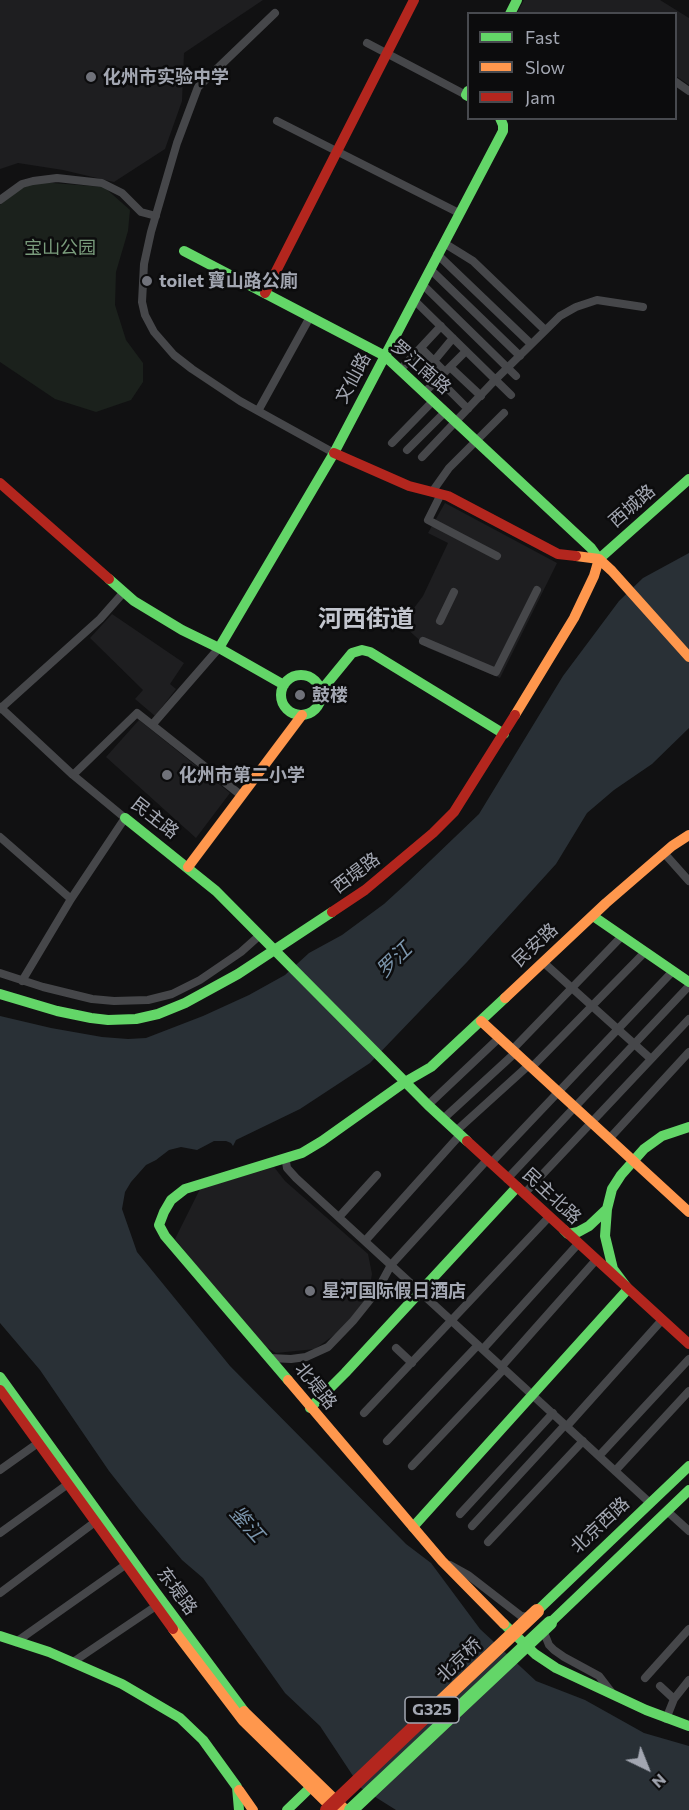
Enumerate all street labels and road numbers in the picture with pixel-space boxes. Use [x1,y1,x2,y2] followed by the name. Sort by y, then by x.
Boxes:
[387,335,455,399] street label: 罗江南路
[331,349,375,407] street label: 文仙路
[605,480,659,532] street label: 西城路
[127,793,183,843] street label: 民主路
[328,848,384,898] street label: 西堤路
[508,919,562,971] street label: 民安路
[518,1164,586,1228] street label: 民主北路
[291,1358,341,1414] street label: 北堤路
[566,1493,634,1557] street label: 北京西路
[152,1563,202,1619] street label: 东堤路
[432,1633,486,1687] street label: 北京桥
[405,1697,459,1723] road number: G325

